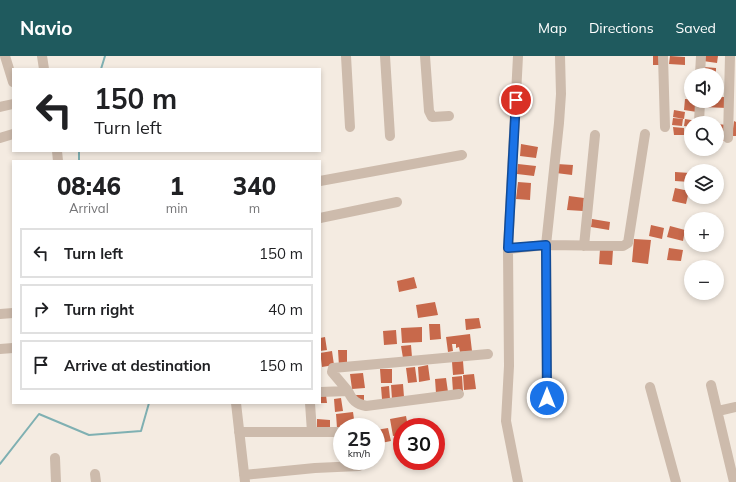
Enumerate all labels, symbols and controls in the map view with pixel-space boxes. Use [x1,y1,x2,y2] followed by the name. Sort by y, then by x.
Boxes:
[20,16,73,40] text: Navio
[538,19,567,37] text: Map
[589,19,654,37] text: Directions
[676,19,716,37] text: Saved
[684,68,724,300] map controls
[684,68,724,108] button: sound
[94,81,177,116] text: 150 m
[499,83,533,117] pin
[28,84,80,136] icon: left
[505,89,527,111] icon: arrive
[94,116,162,139] text: Turn left
[684,116,724,156] button: search
[684,164,724,204] button: layers
[57,171,121,201] text: 08:46
[170,171,184,201] text: 1
[233,171,276,201] text: 340
[69,200,109,216] text: Arrival
[166,200,188,216] text: min
[249,200,260,216] text: m
[684,212,724,252] button: +
[30,242,52,264] icon: left
[64,244,123,263] text: Turn left
[259,244,303,263] text: 150 m
[684,260,724,300] button: −
[30,298,52,320] icon: right
[64,300,134,319] text: Turn right
[268,300,303,319] text: 40 m
[30,354,52,376] icon: arrive
[64,356,211,375] text: Arrive at destination
[259,356,303,375] text: 150 m
[526,377,568,419] position arrow
[393,418,445,470] speed limit sign: 30
[347,426,371,451] text: 25
[348,447,370,460] text: km/h

